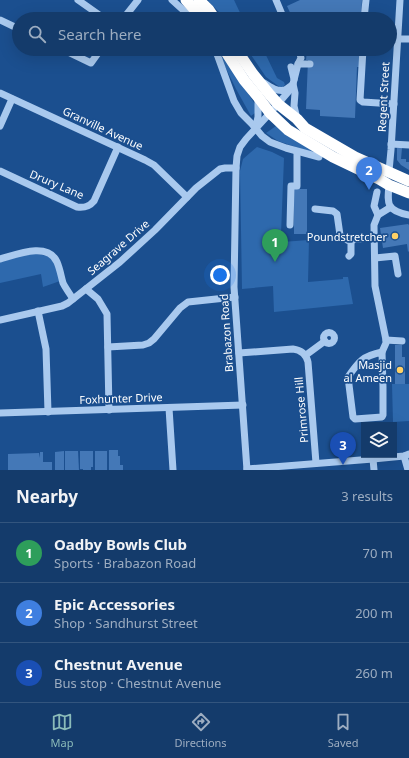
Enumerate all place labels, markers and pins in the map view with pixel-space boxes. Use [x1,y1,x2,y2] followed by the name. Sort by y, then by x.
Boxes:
[356,157,382,190] pin: 2
[262,229,288,262] pin: 1
[307,229,387,244] place label: Poundstretcher
[390,231,400,241] marker: Poundstretcher
[344,357,392,385] place label: Masjid al Ameen
[395,365,405,375] marker: Masjid al Ameen
[330,432,356,465] pin: 3

